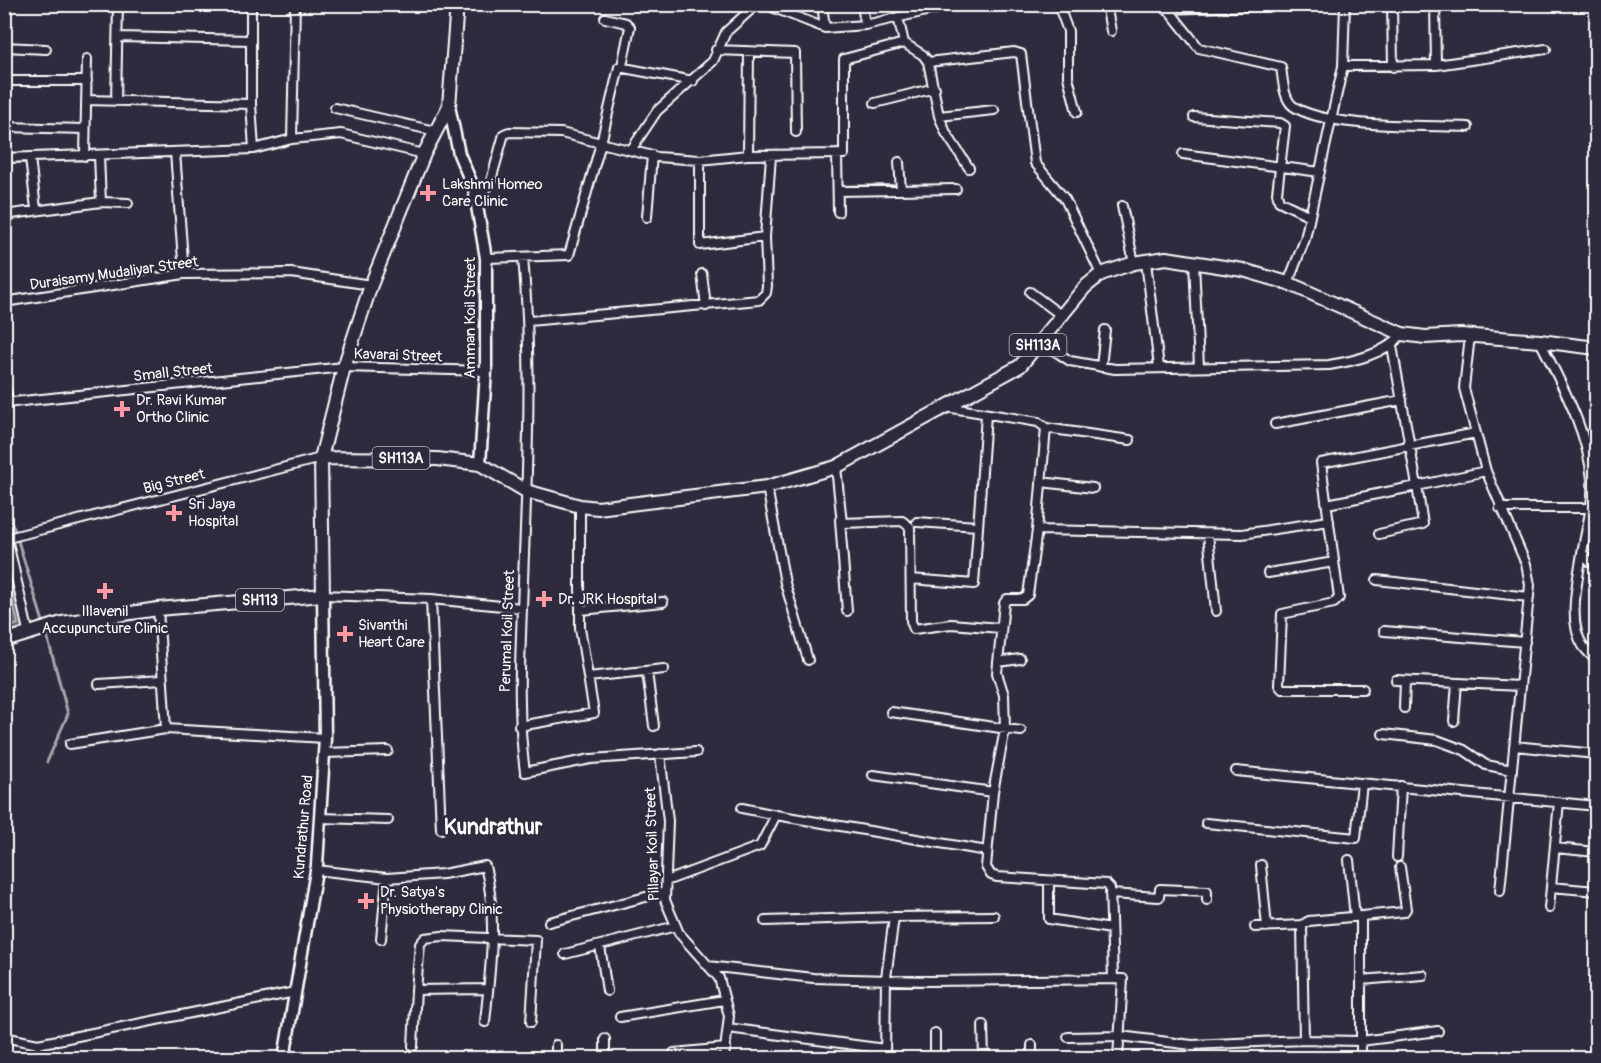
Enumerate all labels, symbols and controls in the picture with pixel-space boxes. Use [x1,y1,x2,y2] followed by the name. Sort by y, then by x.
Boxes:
[442,175,543,211] place label: Lakshmi Homeo Care Clinic
[419,184,437,202] marker: Lakshmi Homeo Care Clinic
[29,252,200,295] street label: Duraisamy Mudaliyar Street
[461,256,480,379] street label: Amman Koil Street
[1010,334,1066,356] road number: SH113A
[353,344,444,367] street label: Kavarai Street
[132,359,215,386] street label: Small Street
[136,391,227,427] place label: Dr. Ravi Kumar Ortho Clinic
[113,400,131,418] marker: Dr. Ravi Kumar Ortho Clinic
[372,447,430,469] road number: SH113A
[141,464,208,498] street label: Big Street
[188,495,239,531] place label: Sri Jaya Hospital
[165,504,183,522] marker: Sri Jaya Hospital
[496,569,519,693] street label: Perumal Koil Street
[96,582,114,600] marker: Illavenil Accupuncture Clinic
[236,589,284,611] road number: SH113
[535,590,553,608] marker: Dr. JRK Hospital
[558,590,657,609] place label: Dr. JRK Hospital
[42,602,169,638] place label: Illavenil Accupuncture Clinic
[358,616,425,652] place label: Sivanthi Heart Care
[336,625,354,643] marker: Sivanthi Heart Care
[289,774,318,880] street label: Kundrathur Road
[641,786,664,901] street label: Pillayar Koil Street
[444,814,543,841] district label: Kundrathur
[380,883,503,919] place label: Dr. Satya's Physiotherapy Clinic
[357,892,375,910] marker: Dr. Satya's Physiotherapy Clinic

